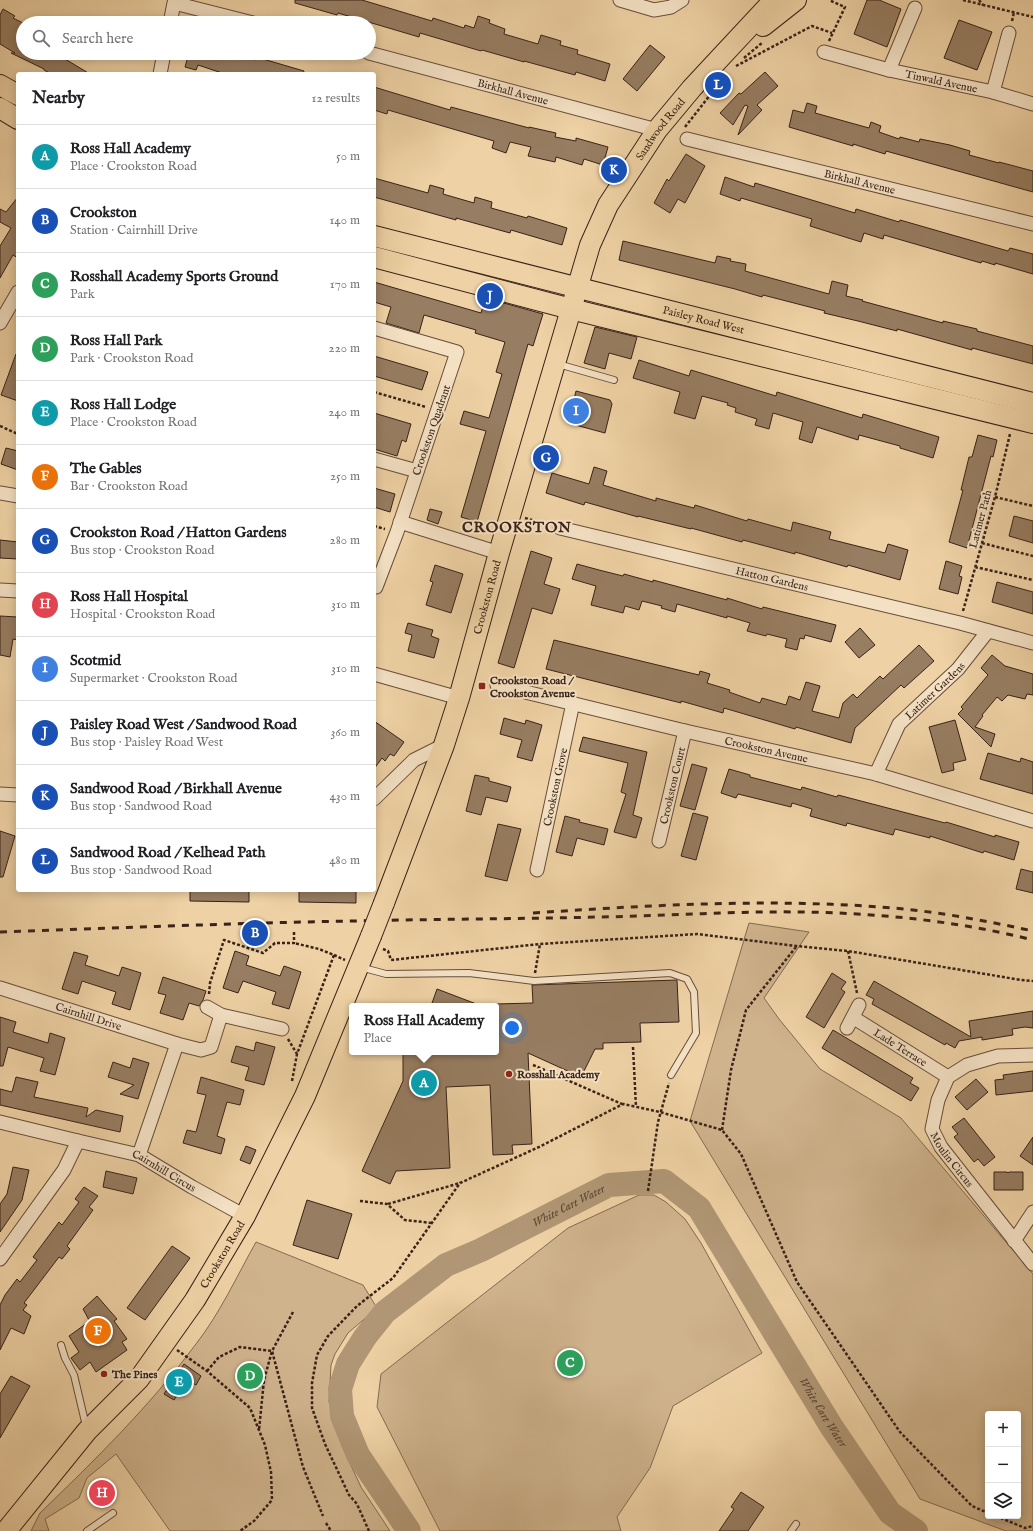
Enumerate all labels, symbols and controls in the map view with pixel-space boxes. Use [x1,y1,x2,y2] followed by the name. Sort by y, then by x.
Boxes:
[16,16,376,60] search box
[30,27,52,49] icon: search
[62,29,133,48] text: Search here
[904,68,979,97] street label: Tinwald Avenue
[705,70,731,100] pin: L
[476,76,550,109] street label: Birkhall Avenue
[32,88,85,109] text: Nearby
[312,90,360,107] text: 12 results
[633,96,689,163] street label: Sandwood Road
[70,139,191,158] text: Ross Hall Academy
[41,148,49,165] text: A
[336,148,360,165] text: 50 m
[601,155,627,185] pin: K
[70,158,197,175] text: Place · Crookston Road
[823,167,897,198] street label: Birkhall Avenue
[70,203,137,222] text: Crookston
[41,212,49,229] text: B
[330,212,360,229] text: 140 m
[70,222,198,239] text: Station · Cairnhill Drive
[70,267,278,286] text: Rosshall Academy Sports Ground
[40,276,50,293] text: C
[330,276,360,293] text: 170 m
[477,281,503,311] pin: J
[70,286,95,303] text: Park
[661,303,746,338] street label: Paisley Road West
[70,331,163,350] text: Ross Hall Park
[40,340,50,357] text: D
[329,340,360,357] text: 220 m
[70,350,193,367] text: Park · Crookston Road
[410,383,454,478] street label: Crookston Quadrant
[70,395,176,414] text: Ross Hall Lodge
[563,396,589,426] pin: I
[40,404,50,421] text: E
[328,404,360,421] text: 240 m
[70,414,197,431] text: Place · Crookston Road
[533,443,559,473] pin: G
[70,459,142,478] text: The Gables
[41,468,49,485] text: F
[330,468,360,485] text: 250 m
[70,478,188,495] text: Bar · Crookston Road
[966,488,996,550] street label: Latimer Path
[462,518,572,537] district label: CROOKSTON
[70,523,287,542] text: Crookston Road / Hatton Gardens
[40,532,50,549] text: G
[330,532,360,549] text: 280 m
[70,542,214,559] text: Bus stop · Crookston Road
[471,559,505,636] street label: Crookston Road
[734,564,810,595] street label: Hatton Gardens
[70,587,188,606] text: Ross Hall Hospital
[39,596,51,613] text: H
[331,596,360,613] text: 310 m
[70,606,215,623] text: Hospital · Crookston Road
[70,651,121,670] text: Scotmid
[42,660,48,677] text: I
[331,660,360,677] text: 310 m
[902,660,969,723] street label: Latimer Gardens
[70,670,237,687] text: Supermarket · Crookston Road
[490,674,575,701] place label: Crookston Road / Crookston Avenue
[477,681,487,691] marker: Crookston Road / Crookston Avenue
[70,715,297,734] text: Paisley Road West / Sandwood Road
[42,724,48,741] text: J
[330,724,360,741] text: 360 m
[70,734,223,751] text: Bus stop · Paisley Road West
[723,734,809,766] street label: Crookston Avenue
[657,746,689,826] street label: Crookston Court
[541,747,571,828] street label: Crookston Grove
[70,779,282,798] text: Sandwood Road / Birkhall Avenue
[40,788,50,805] text: K
[330,788,360,805] text: 430 m
[70,798,212,815] text: Bus stop · Sandwood Road
[70,843,265,862] text: Sandwood Road / Kelhead Path
[40,852,50,869] text: L
[329,852,360,869] text: 480 m
[70,862,212,879] text: Bus stop · Sandwood Road
[242,918,268,948] pin: B
[54,1000,123,1034] street label: Cairnhill Drive
[349,1003,499,1055] popup
[364,1011,484,1030] text: Ross Hall Academy
[502,1018,522,1038] your location
[871,1026,929,1070] street label: Lade Terrace
[364,1030,392,1047] text: Place
[411,1068,437,1098] pin: A
[517,1068,600,1082] place label: Rosshall Academy
[504,1069,514,1079] marker: Rosshall Academy
[927,1130,976,1191] street label: Moulin Circus
[131,1148,198,1196] street label: Cairnhill Circus
[530,1181,608,1231] water label: White Cart Water
[197,1219,249,1291] street label: Crookston Road
[85,1316,111,1346] pin: F
[557,1348,583,1378] pin: C
[237,1361,263,1391] pin: D
[166,1367,192,1397] pin: E
[111,1368,158,1382] place label: The Pines
[99,1369,109,1379] marker: The Pines
[795,1375,851,1451] water label: White Cart Water
[985,1411,1021,1519] map controls
[985,1411,1021,1447] button: +
[985,1447,1021,1483] button: −
[89,1478,115,1508] pin: H
[985,1483,1021,1519] button: layers

